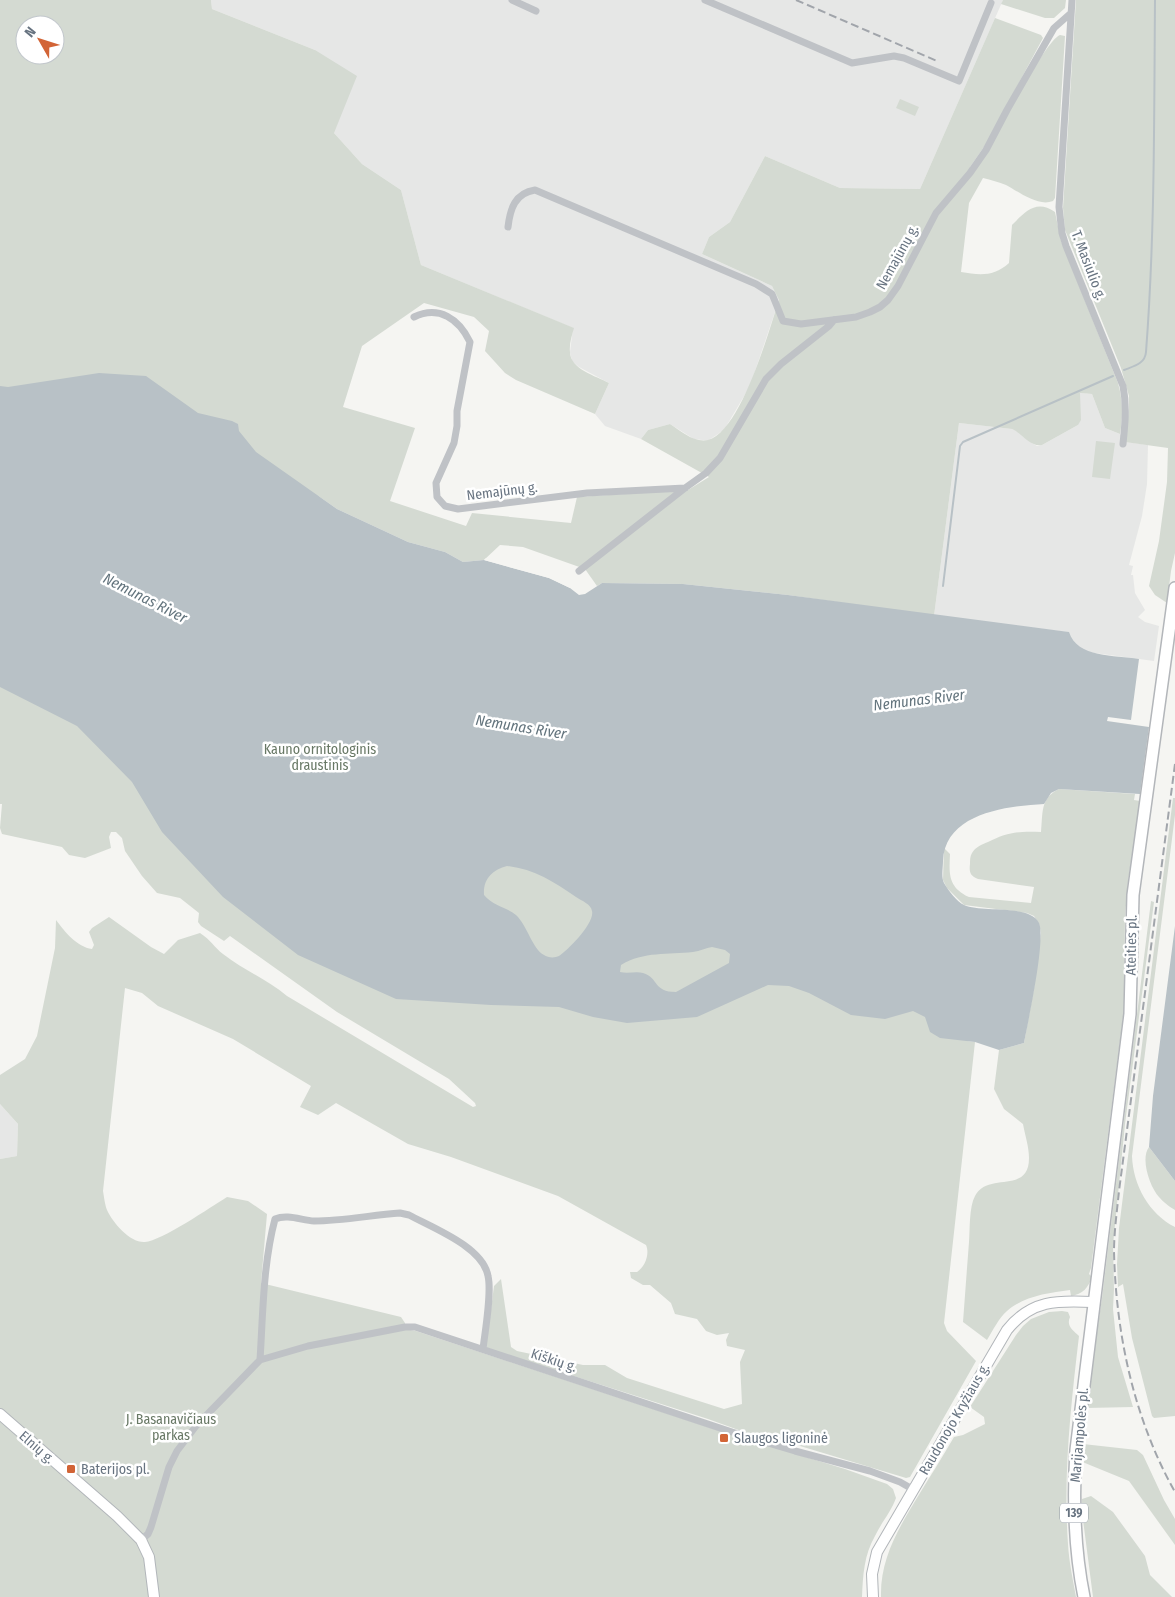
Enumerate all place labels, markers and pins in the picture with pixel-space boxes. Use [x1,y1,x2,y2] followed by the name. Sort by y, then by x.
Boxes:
[734,1430,828,1447] place label: Slaugos ligoninė
[718,1432,730,1444] marker: Slaugos ligoninė
[81,1461,150,1478] place label: Baterijos pl.
[65,1463,77,1475] marker: Baterijos pl.

